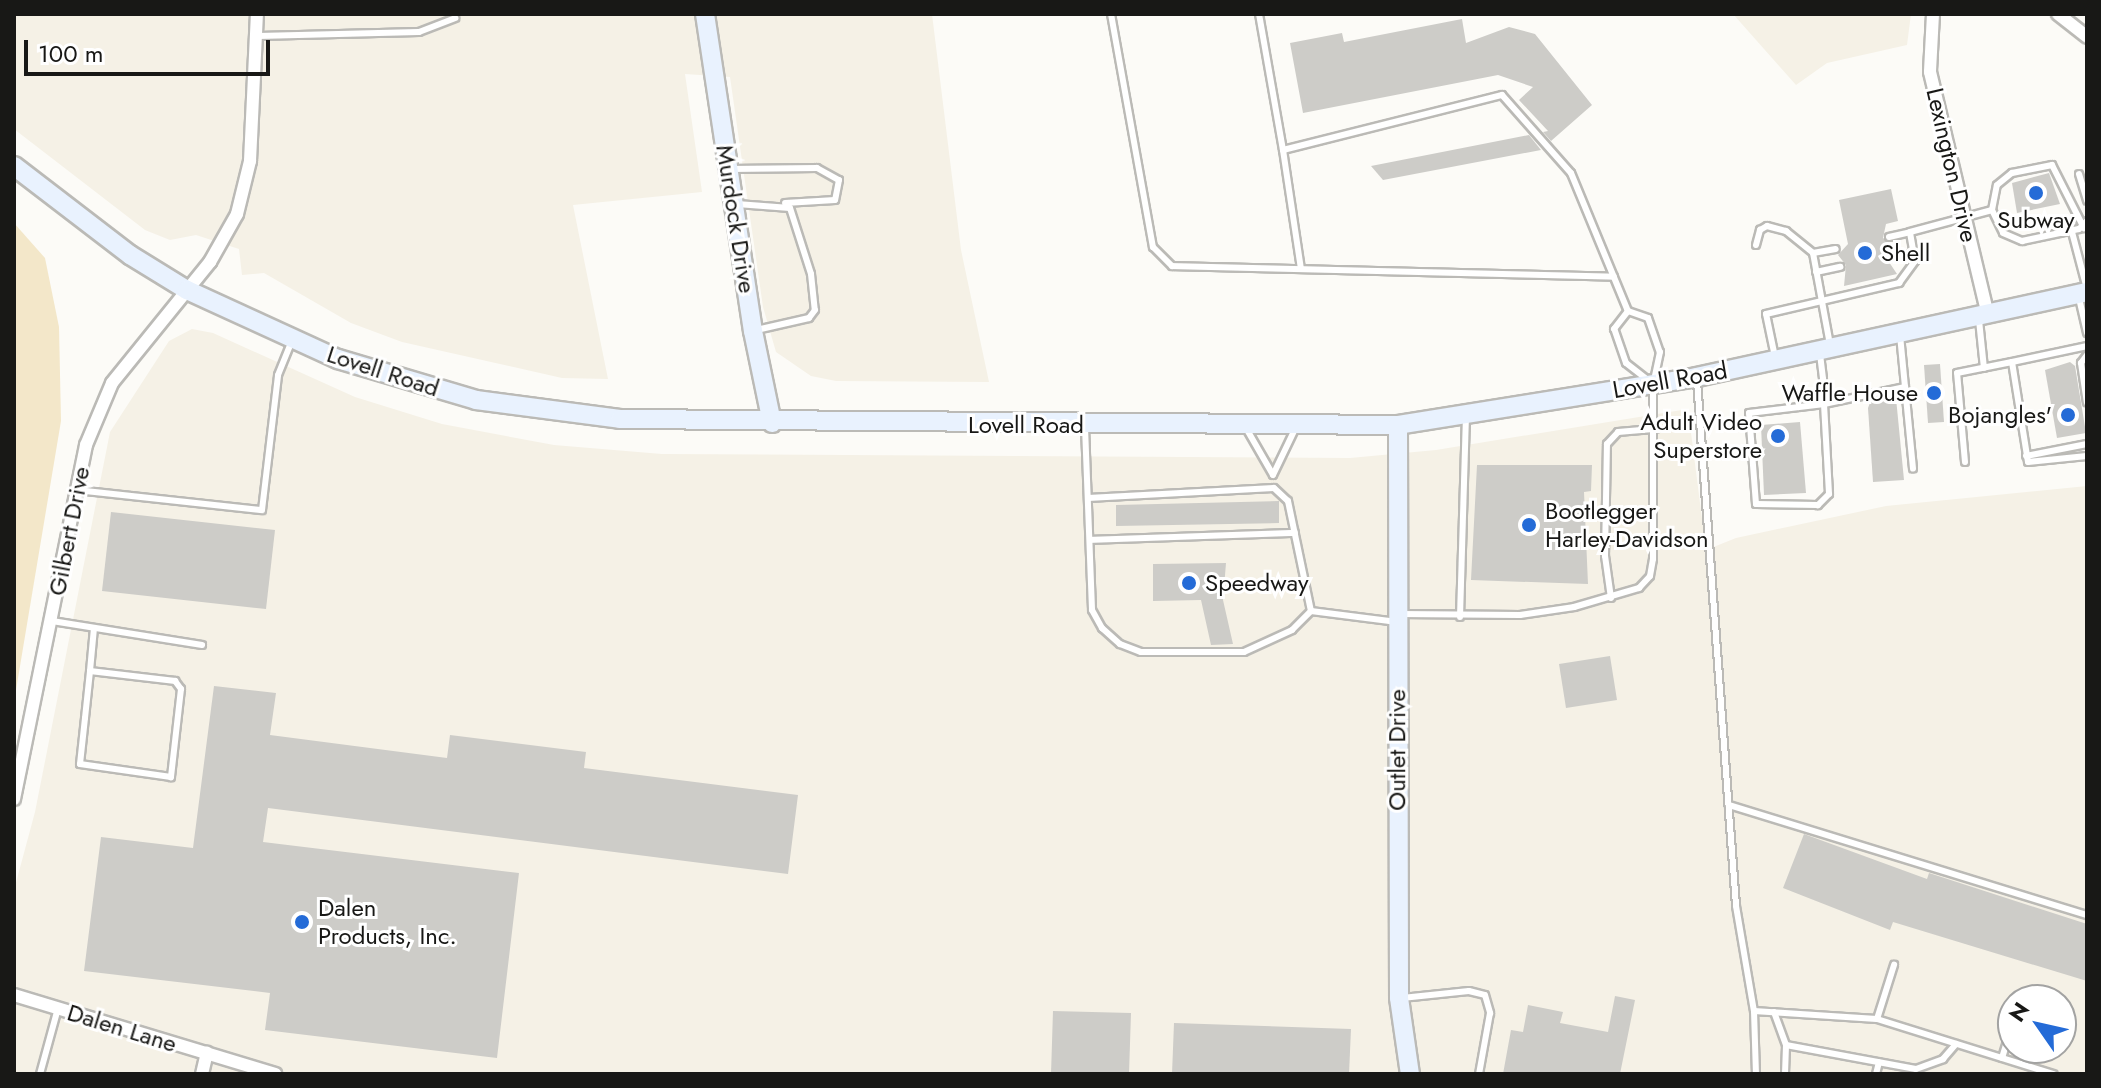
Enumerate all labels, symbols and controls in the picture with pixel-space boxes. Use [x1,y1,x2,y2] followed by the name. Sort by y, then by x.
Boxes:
[28,24,274,74] scale bar
[38,36,104,71] text: 100 m
[1920,85,1984,245] street label: Lexington Drive
[710,143,762,295] street label: Murdock Drive
[2027,184,2045,202] marker: Subway
[1997,206,2075,234] place label: Subway
[1881,239,1930,267] place label: Shell
[1856,244,1874,262] marker: Shell
[323,339,443,403] street label: Lovell Road
[1610,356,1730,404] street label: Lovell Road
[1781,379,1918,407] place label: Waffle House
[1925,384,1943,402] marker: Waffle House
[1948,401,2052,429] place label: Bojangles'
[2059,406,2077,424] marker: Bojangles'
[1640,408,1762,464] place label: Adult Video Superstore
[968,411,1084,439] street label: Lovell Road
[1769,427,1787,445] marker: Adult Video Superstore
[42,464,96,598] street label: Gilbert Drive
[1545,497,1709,553] place label: Bootlegger Harley-Davidson
[1520,516,1538,534] marker: Bootlegger Harley-Davidson
[1205,569,1309,597] place label: Speedway
[1180,574,1198,592] marker: Speedway
[1383,689,1411,811] street label: Outlet Drive
[318,894,457,950] place label: Dalen Products, Inc.
[293,913,311,931] marker: Dalen Products, Inc.
[1997,984,2077,1064] north arrow
[2001,996,2037,1028] text: N
[64,998,180,1058] street label: Dalen Lane

